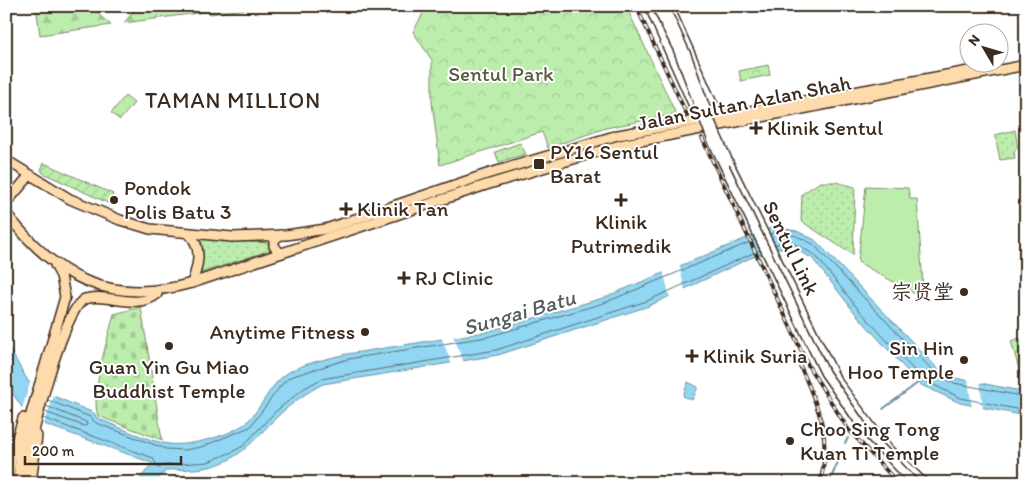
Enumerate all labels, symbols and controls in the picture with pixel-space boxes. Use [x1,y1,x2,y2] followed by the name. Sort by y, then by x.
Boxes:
[960,22,1010,72] north arrow
[965,31,984,49] text: N
[448,61,554,86] park label: Sentul Park
[635,69,854,136] street label: Jalan Sultan Azlan Shah
[145,87,321,114] district label: TAMAN MILLION
[767,115,883,140] place label: Klinik Sentul
[749,121,763,135] marker: Klinik Sentul
[550,139,659,188] place label: PY16 Sentul Barat
[532,157,546,171] marker: PY16 Sentul Barat
[124,175,231,224] place label: Pondok Polis Batu 3
[614,193,628,207] marker: Klinik Putrimedik
[108,194,120,206] marker: Pondok Polis Batu 3
[357,196,449,221] place label: Klinik Tan
[758,196,825,299] street label: Sentul Link
[339,202,353,216] marker: Klinik Tan
[571,209,671,258] place label: Klinik Putrimedik
[415,265,493,290] place label: RJ Clinic
[397,271,411,285] marker: RJ Clinic
[891,279,954,304] place label: 宗贤堂
[460,283,579,341] water label: Sungai Batu
[958,286,970,298] marker: 宗贤堂
[210,319,355,344] place label: Anytime Fitness
[359,326,371,338] marker: Anytime Fitness
[847,335,954,384] place label: Sin Hin Hoo Temple
[163,340,175,352] marker: Guan Yin Gu Miao Buddhist Temple
[703,343,807,368] place label: Klinik Suria
[685,349,699,363] marker: Klinik Suria
[89,354,249,403] place label: Guan Yin Gu Miao Buddhist Temple
[958,354,970,366] marker: Sin Hin Hoo Temple
[800,416,940,465] place label: Choo Sing Tong Kuan Ti Temple
[25,434,181,466] scale bar
[784,435,796,447] marker: Choo Sing Tong Kuan Ti Temple
[32,442,75,460] text: 200 m

